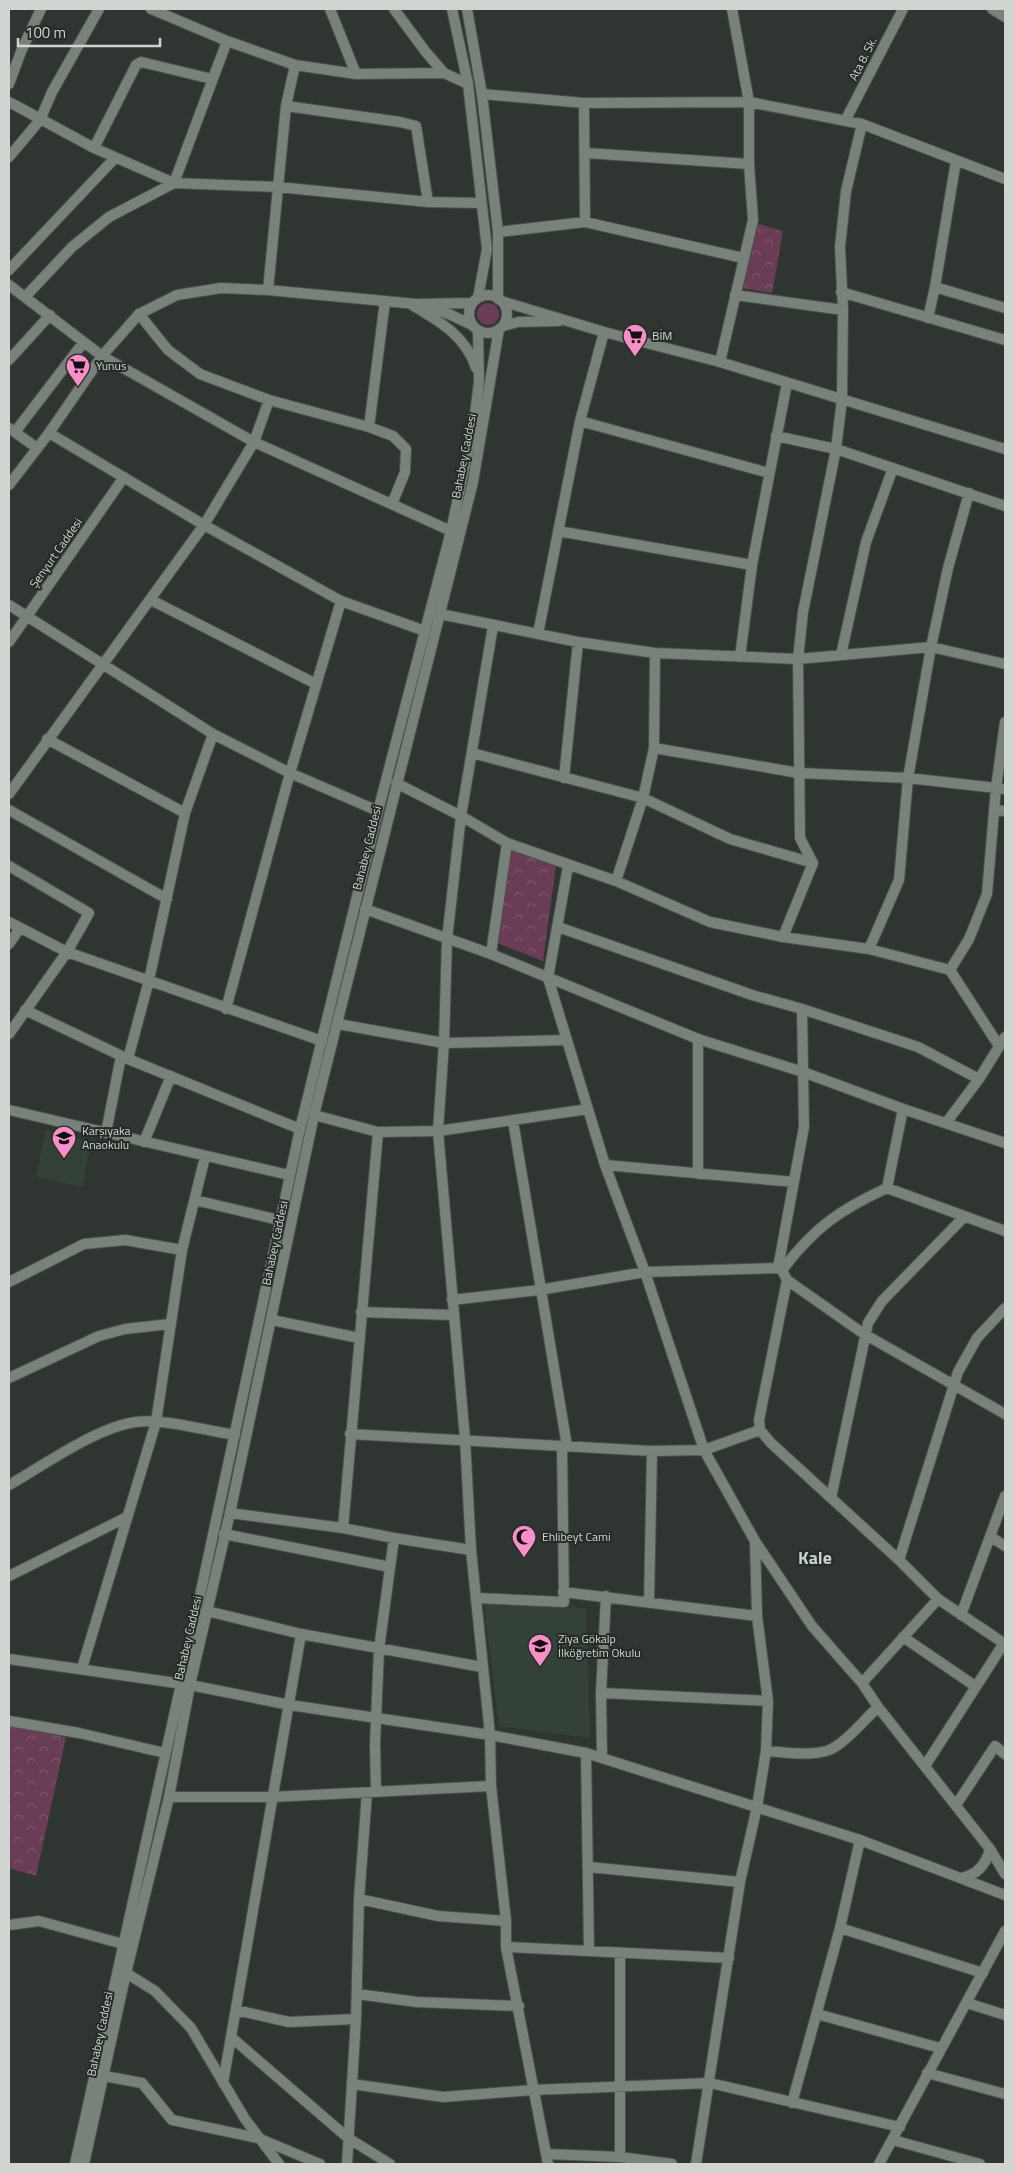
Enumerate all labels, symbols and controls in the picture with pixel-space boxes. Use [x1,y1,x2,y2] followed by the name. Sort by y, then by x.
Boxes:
[18,15,160,47] scale bar
[25,21,66,44] text: 100 m
[844,34,882,84] street label: Ata 8. Sk.
[622,323,648,357] supermarket icon: BİM
[652,326,672,345] place label: BİM
[65,353,91,387] supermarket icon: Yunus
[96,356,127,375] place label: Yunus
[446,412,481,500] street label: Bahabey Caddesi
[24,514,87,592] street label: Şenyurt Caddesi
[347,804,386,892] street label: Bahabey Caddesi
[82,1121,131,1154] place label: Karşıyaka Anaokulu
[51,1125,77,1159] school or university icon: Karşıyaka Anaokulu
[256,1199,293,1287] street label: Bahabey Caddesi
[511,1524,537,1558] mosque icon: Ehlibeyt Cami
[542,1527,611,1546] place label: Ehlibeyt Cami
[798,1544,832,1571] district label: Kale
[169,1594,206,1682] street label: Bahabey Caddesi
[558,1629,641,1662] place label: Ziya Gökalp İlköğretim Okulu
[527,1633,553,1667] school or university icon: Ziya Gökalp İlköğretim Okulu
[81,1990,118,2078] street label: Bahabey Caddesi

